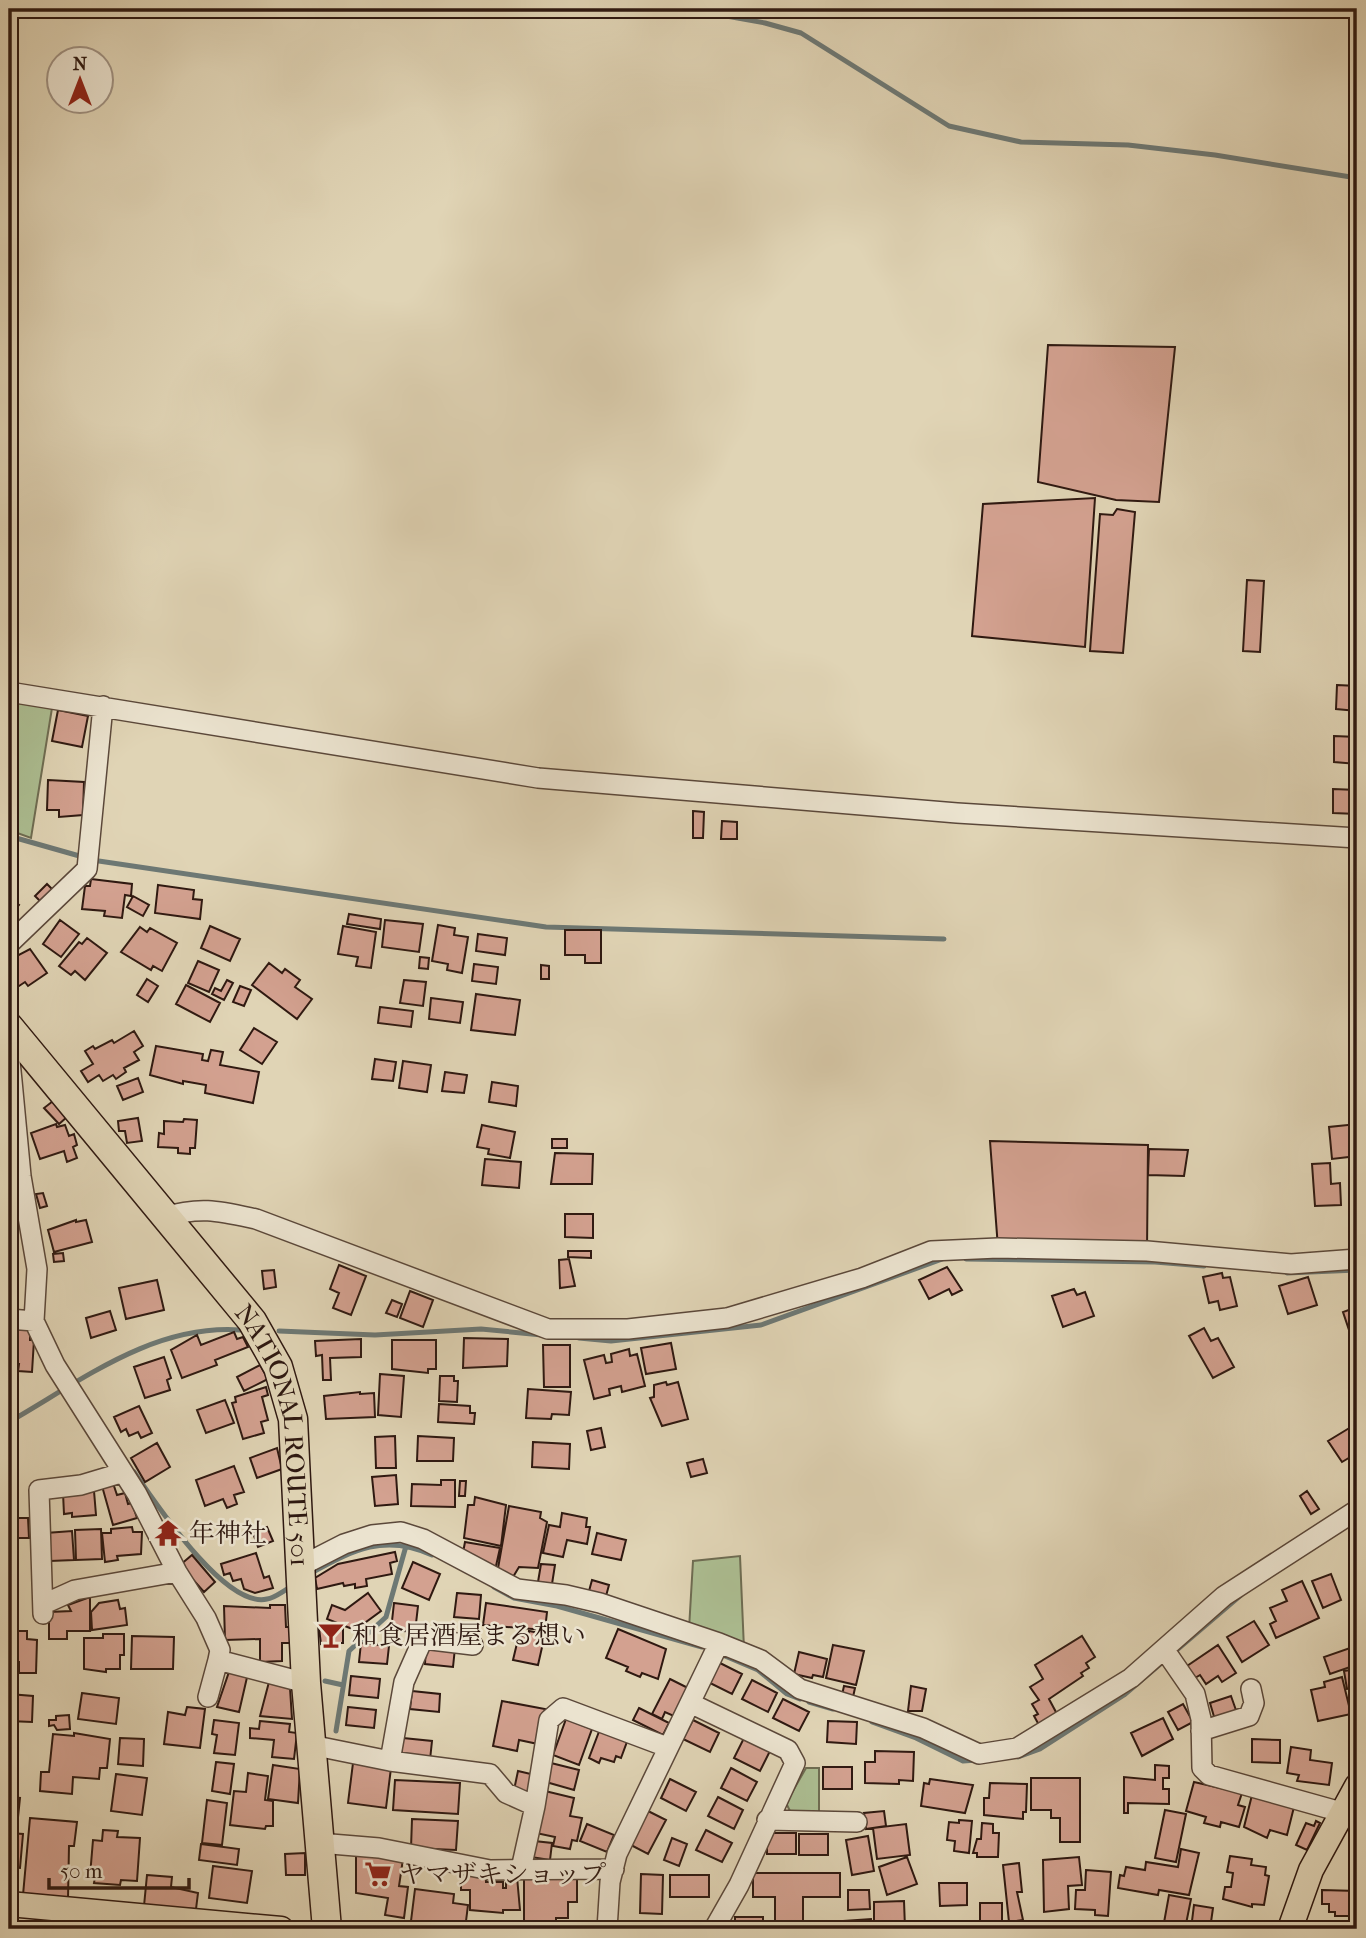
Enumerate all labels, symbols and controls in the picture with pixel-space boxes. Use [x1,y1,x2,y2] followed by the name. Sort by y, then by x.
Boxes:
[46,46,116,116] north arrow
[73,53,88,75] text: N
[228,1298,315,1567] street label: NATIONAL ROUTE 501
[153,1518,183,1548] temple icon: 年神社
[189,1518,267,1549] place label: 年神社
[316,1620,346,1650] bar icon: 和食居酒屋まる想い
[352,1620,586,1651] place label: 和食居酒屋まる想い
[49,1847,189,1891] scale bar
[60,1859,103,1883] text: 50 m
[363,1859,393,1889] supermarket icon: ヤマザキショップ
[399,1859,606,1890] place label: ヤマザキショップ

